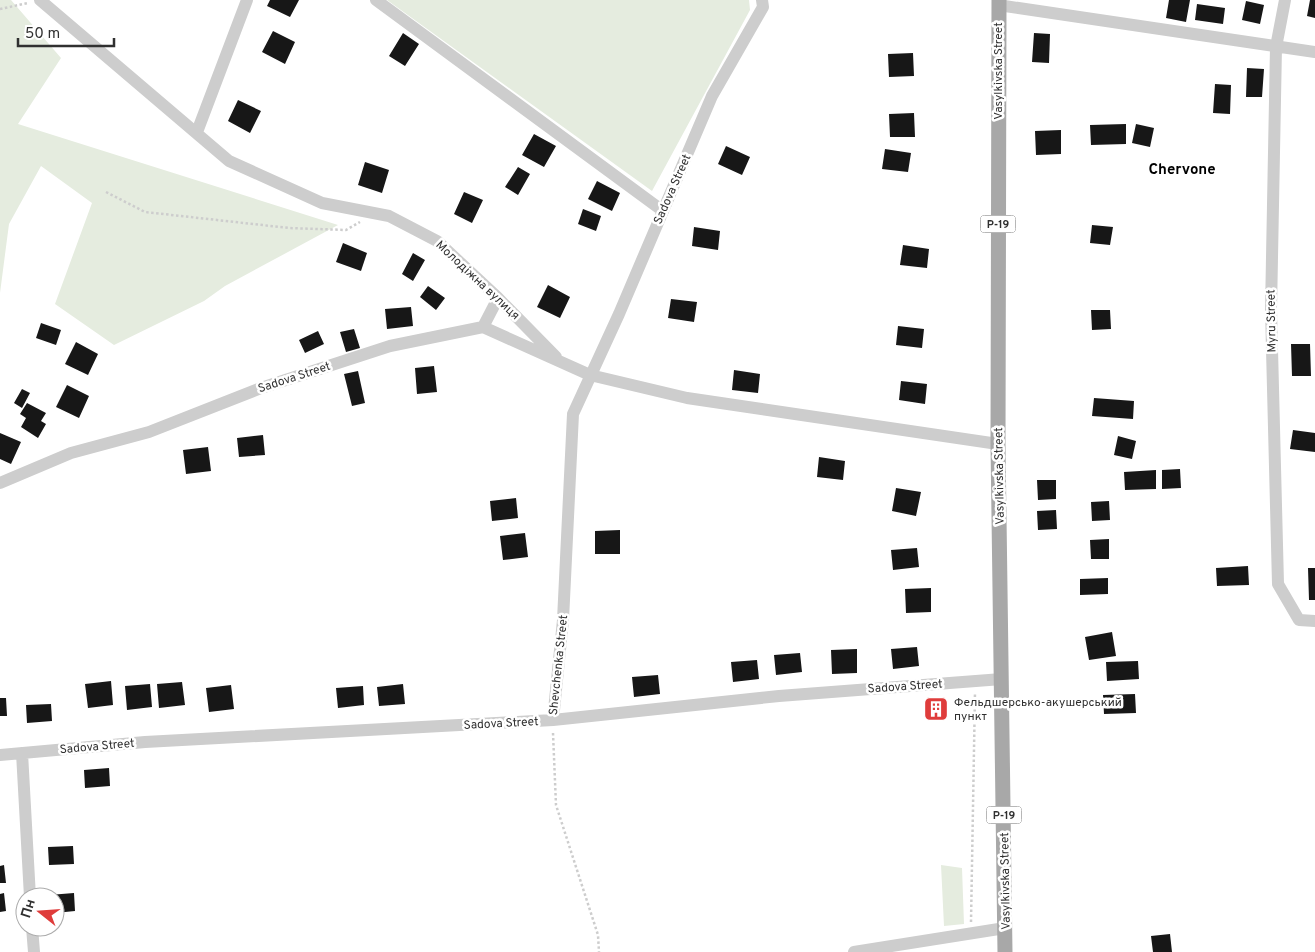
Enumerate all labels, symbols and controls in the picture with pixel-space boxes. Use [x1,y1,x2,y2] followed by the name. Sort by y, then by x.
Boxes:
[18,15,114,47] scale bar
[991,22,1007,120] street label: Vasylkivska Street
[25,25,60,44] text: 50 m
[650,152,696,227] street label: Sadova Street
[1148,161,1216,180] district label: Chervone
[980,215,1016,232] road number: Р-19
[432,238,523,324] street label: Молодіжна вулиця
[1263,289,1281,353] street label: Myru Street
[256,359,333,397] street label: Sadova Street
[991,427,1009,525] street label: Vasylkivska Street
[546,614,572,716] street label: Shevchenka Street
[867,676,943,698] street label: Sadova Street
[954,695,1122,725] place label: Фельдшерсько-акушерський пункт
[923,696,949,722] building icon: Фельдшерсько-акушерський пункт
[463,714,539,734] street label: Sadova Street
[59,736,135,758] street label: Sadova Street
[986,806,1022,824] road number: Р-19
[997,832,1015,930] street label: Vasylkivska Street
[15,887,65,937] north arrow
[18,897,40,920] text: Пн

